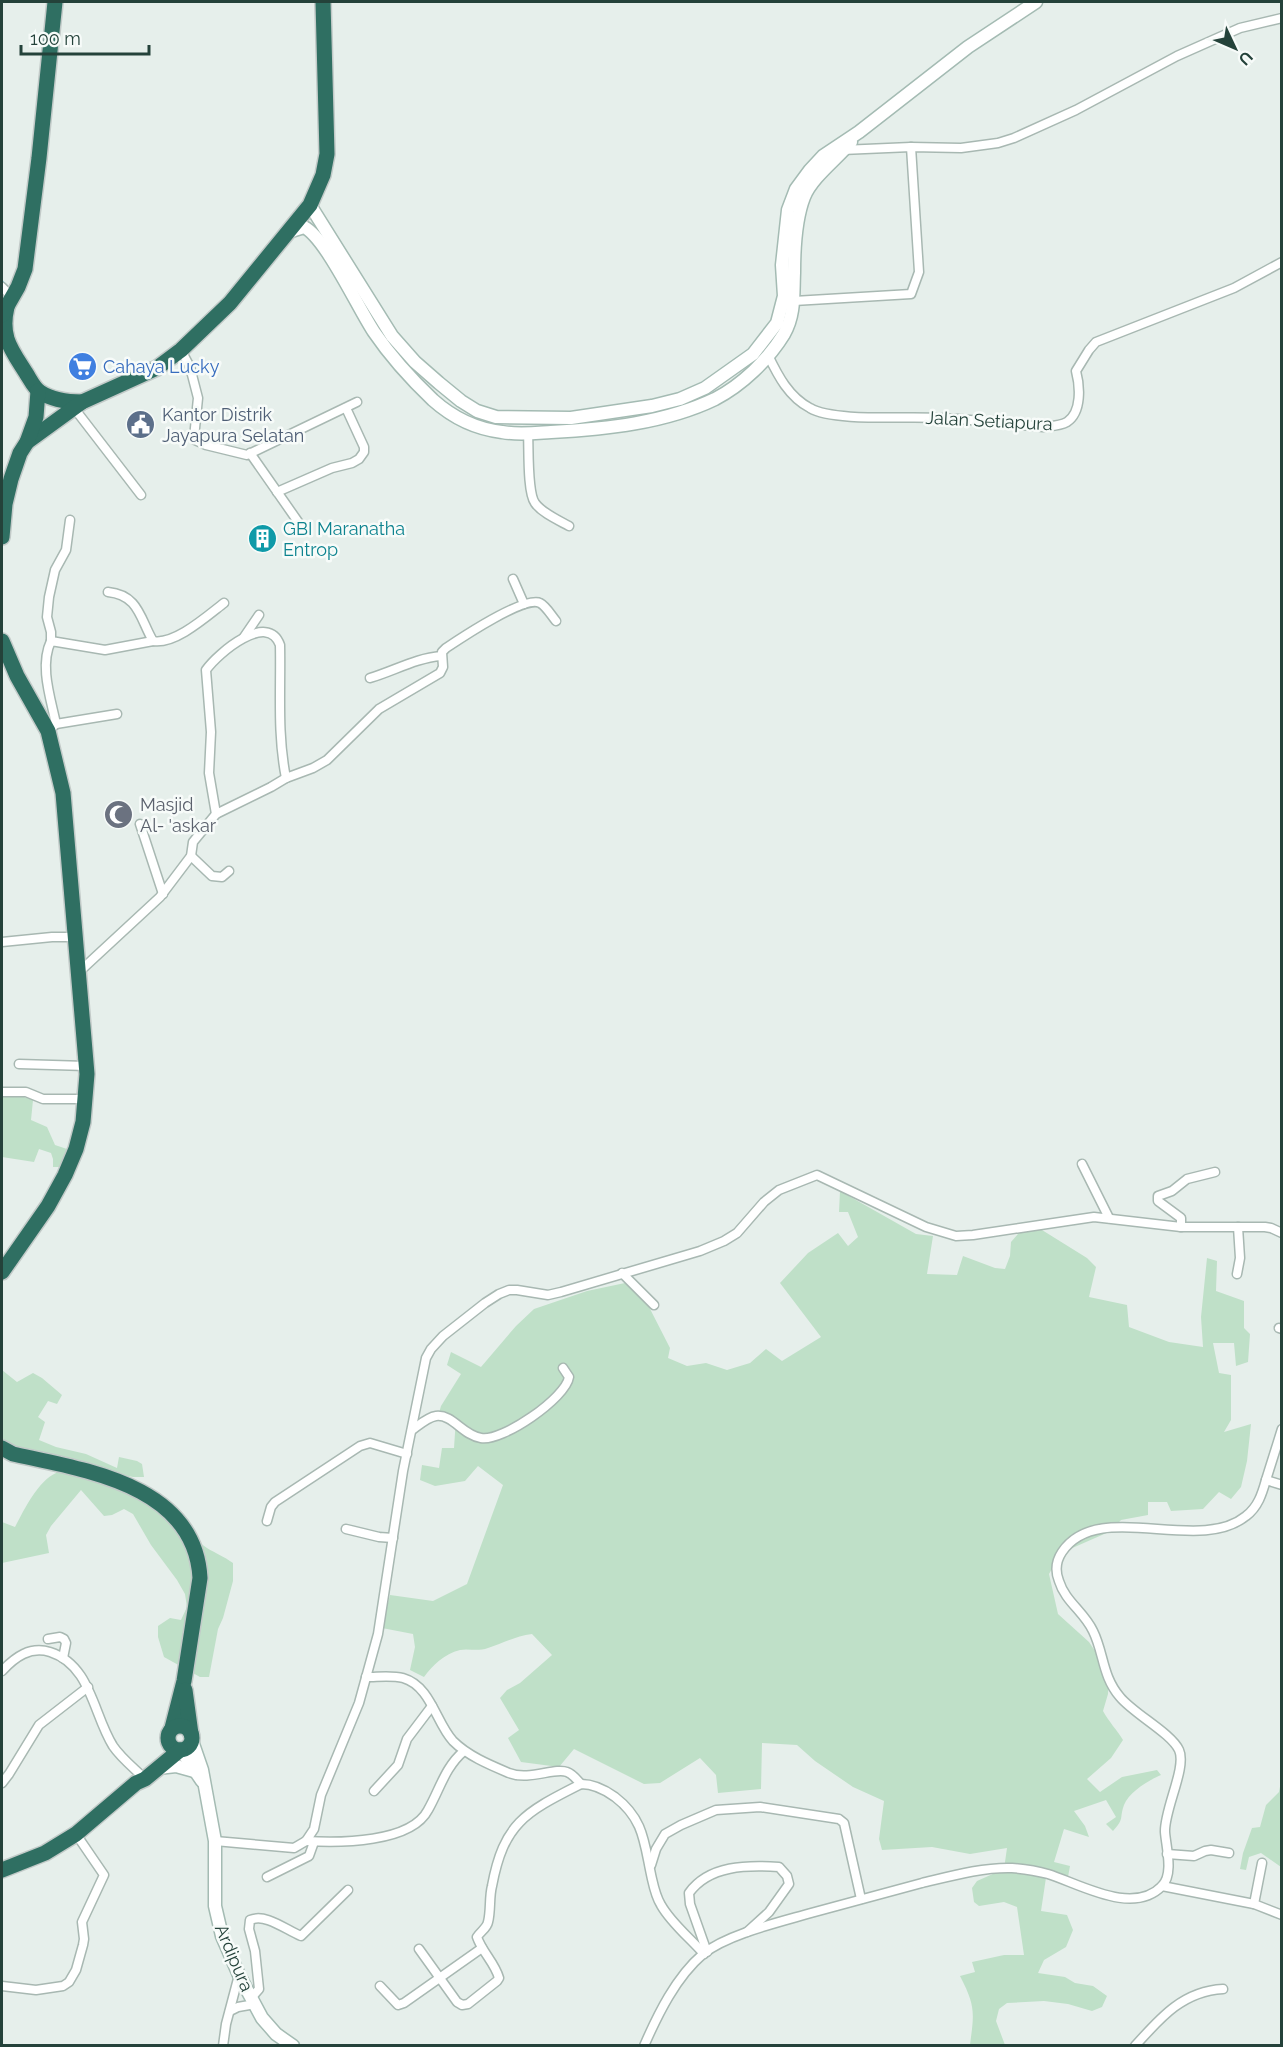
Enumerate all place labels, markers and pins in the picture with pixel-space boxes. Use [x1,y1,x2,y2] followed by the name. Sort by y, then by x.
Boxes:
[66,351,98,383] supermarket icon: Cahaya Lucky
[103,356,220,377] place label: Cahaya Lucky
[162,404,304,446] place label: Kantor Distrik Jayapura Selatan
[125,409,157,441] public building icon: Kantor Distrik Jayapura Selatan
[283,518,405,560] place label: GBI Maranatha Entrop
[246,523,278,555] building icon: GBI Maranatha Entrop
[140,794,217,836] place label: Masjid Al- 'askar
[103,799,135,831] mosque icon: Masjid Al- 'askar

